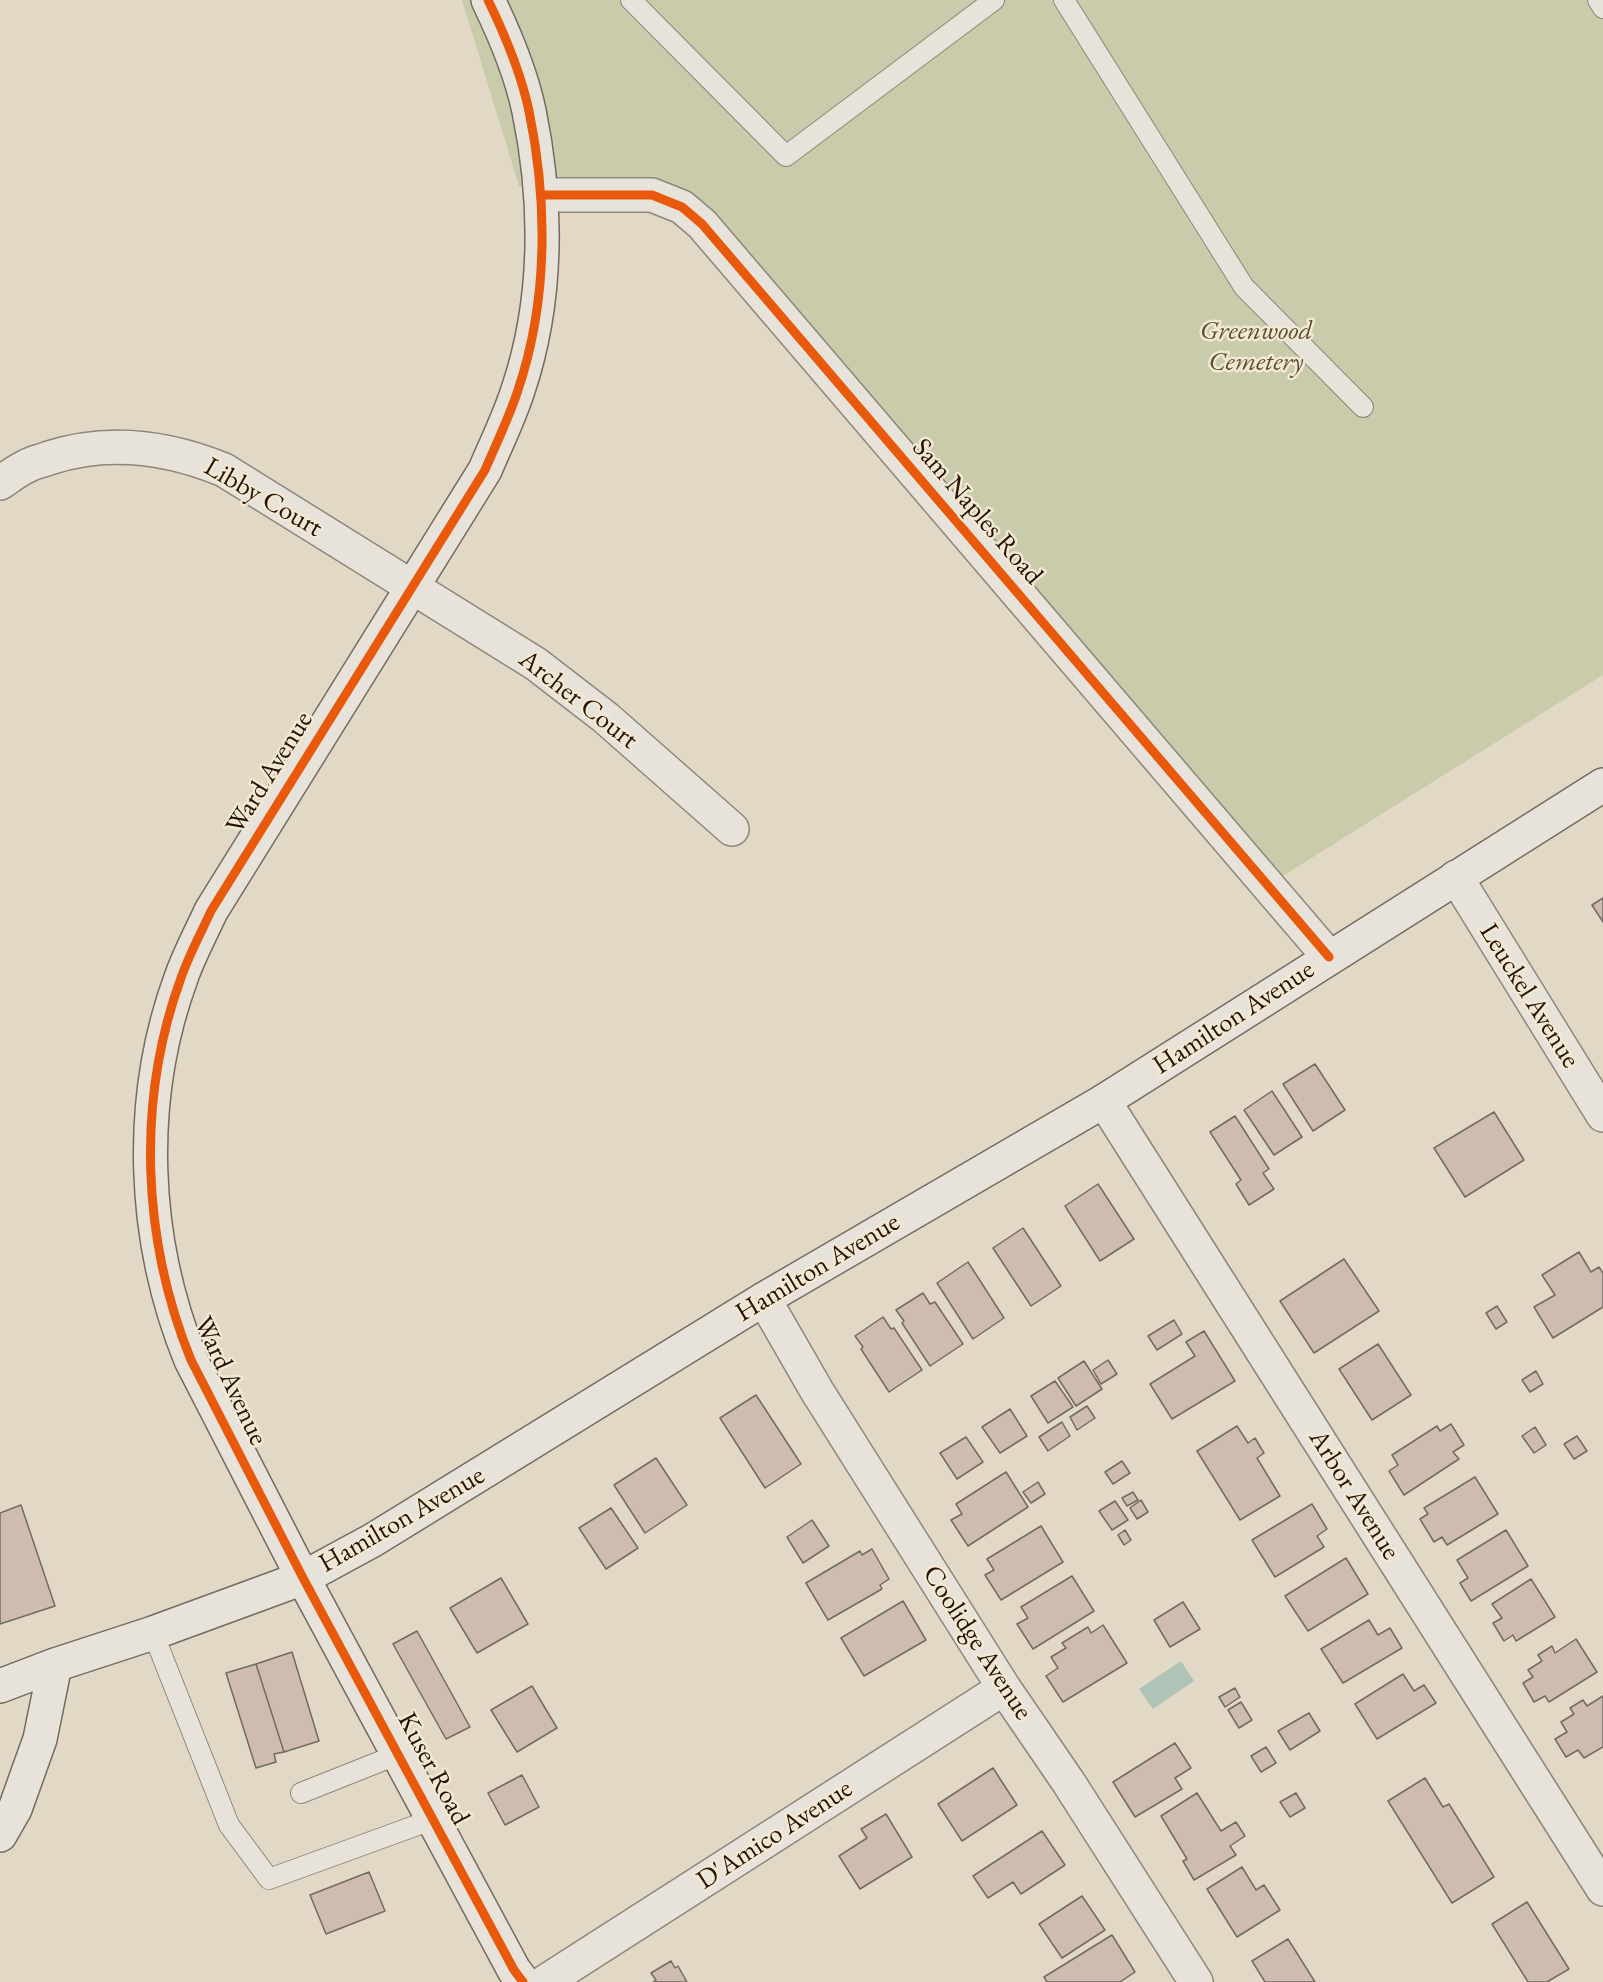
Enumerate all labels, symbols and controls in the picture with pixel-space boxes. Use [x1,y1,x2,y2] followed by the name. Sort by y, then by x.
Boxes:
[1200,316,1312,379] park label: Greenwood Cemetery
[905,432,1049,592] street label: Sam Naples Road
[198,451,328,545] street label: Libby Court
[512,644,644,756] street label: Archer Court
[220,706,320,840] street label: Ward Avenue
[1472,918,1586,1074] street label: Leuckel Avenue
[1147,954,1321,1082] street label: Hamilton Avenue
[730,1206,906,1330] street label: Hamilton Avenue
[186,1311,274,1451] street label: Ward Avenue
[1301,1424,1407,1566] street label: Arbor Avenue
[313,1460,491,1580] street label: Hamilton Avenue
[915,1560,1039,1726] street label: Coolidge Avenue
[390,1707,476,1831] street label: Kuser Road
[691,1773,859,1897] street label: D'Amico Avenue

